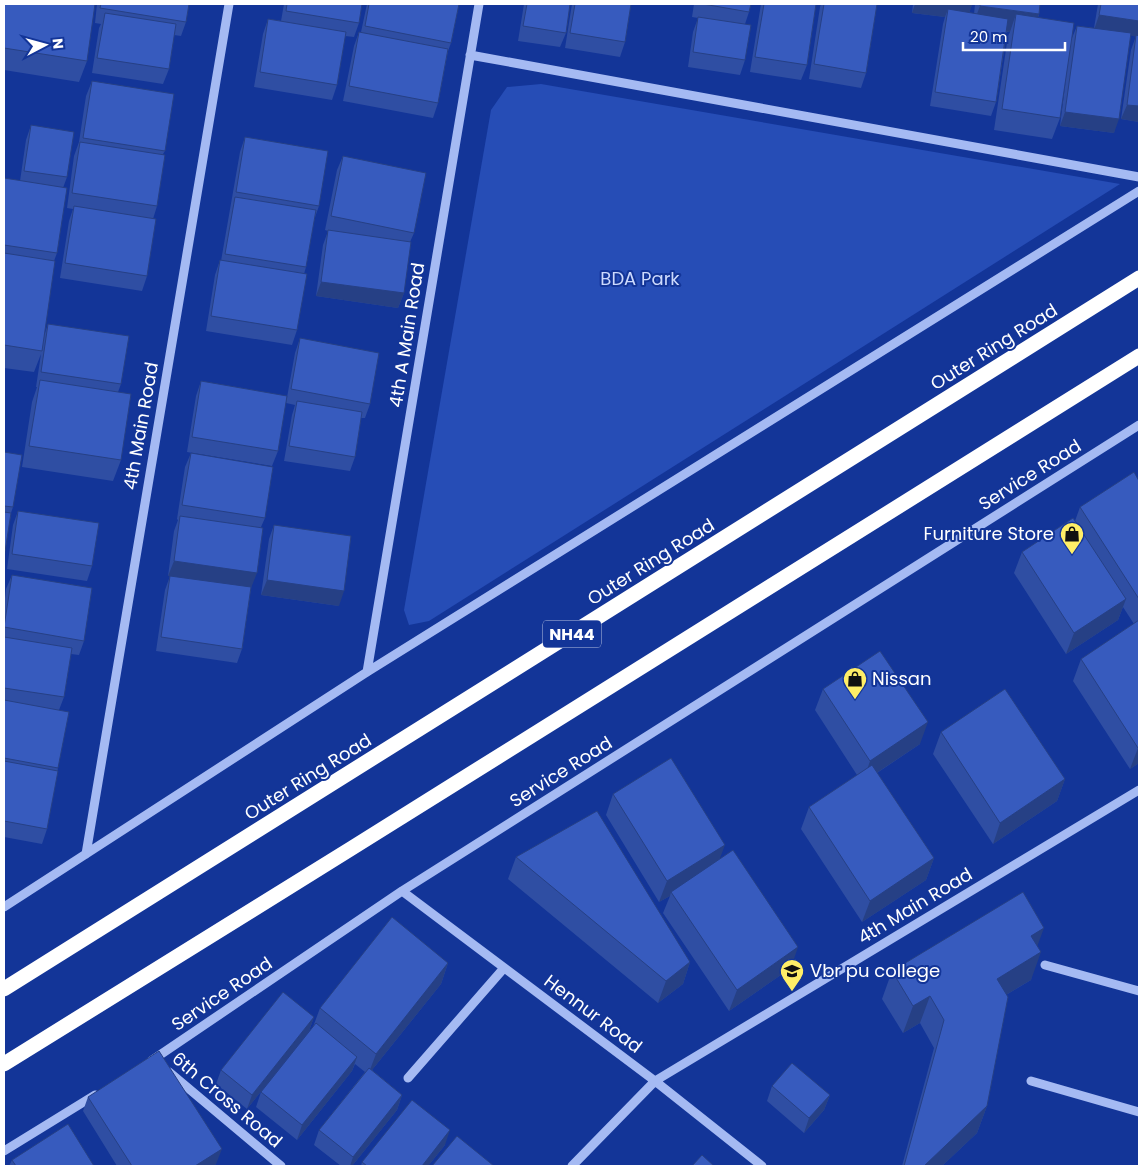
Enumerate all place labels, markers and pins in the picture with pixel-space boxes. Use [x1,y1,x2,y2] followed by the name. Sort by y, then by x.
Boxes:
[923,521,1054,546] place label: Furniture Store
[1059,521,1085,555] shop icon: Furniture Store
[842,666,868,700] shop icon: Nissan
[872,666,932,691] place label: Nissan
[779,958,805,992] school or university icon: Vbr pu college
[810,958,940,983] place label: Vbr pu college

